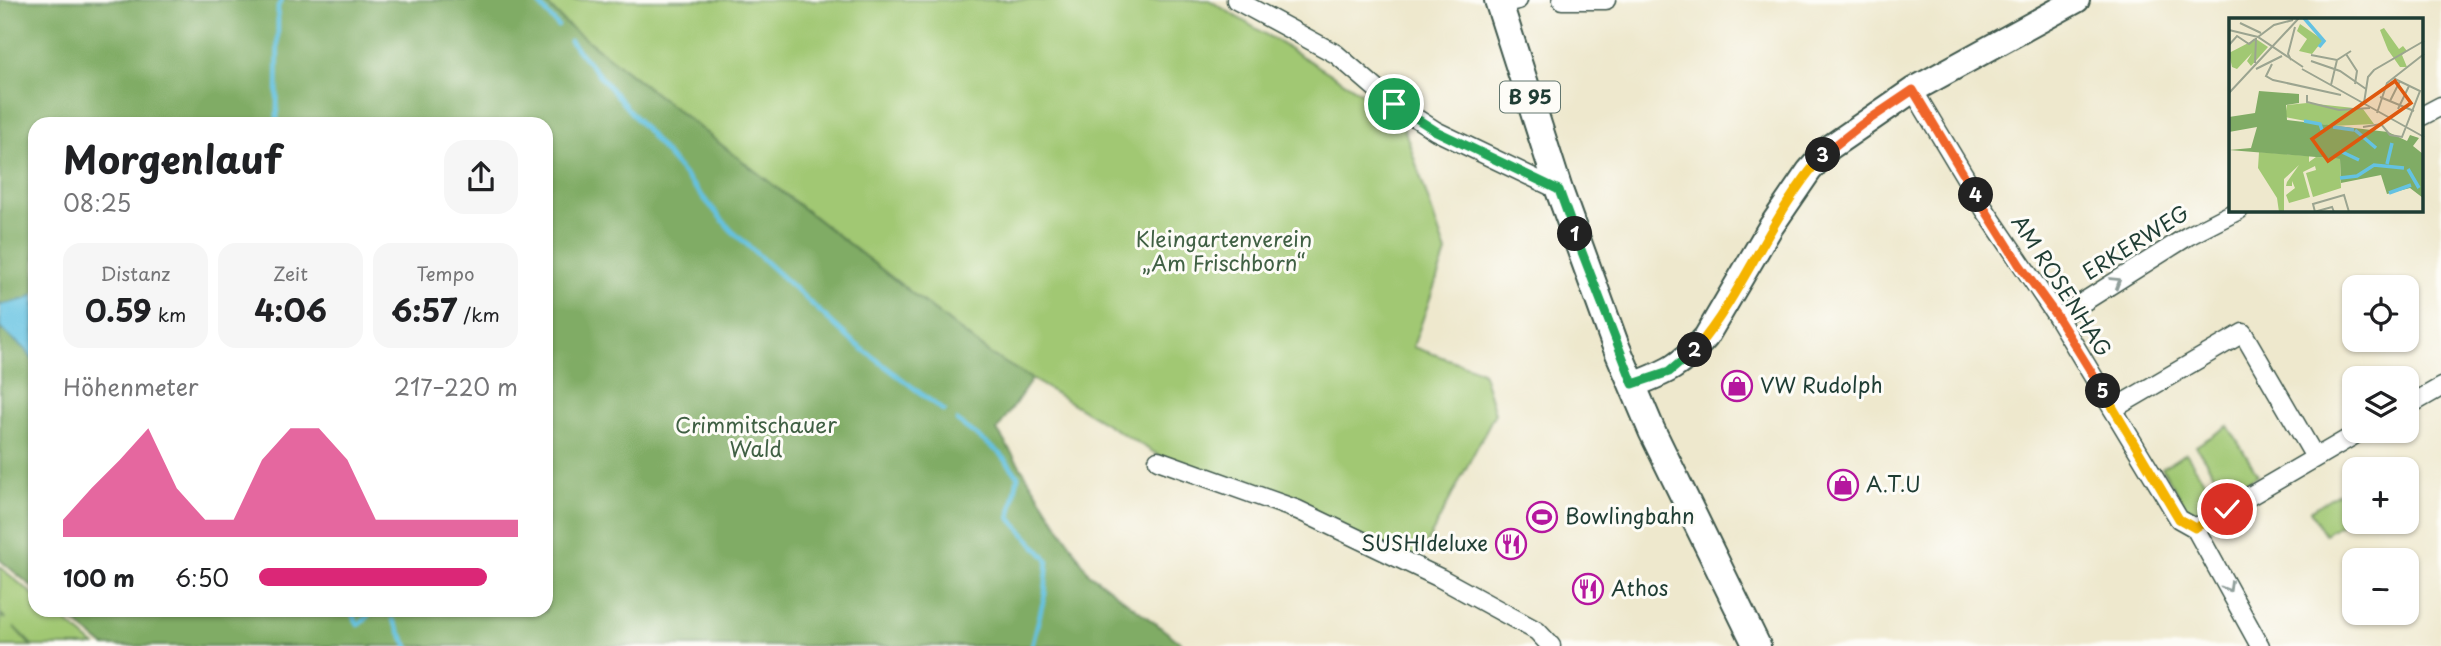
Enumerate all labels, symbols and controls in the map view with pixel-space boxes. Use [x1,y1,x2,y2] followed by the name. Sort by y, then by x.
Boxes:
[2229,18,2424,212] inset map
[1364,74,1424,134] pin
[1500,82,1560,113] road number: B 95
[1375,85,1413,123] icon: arrive
[63,130,282,187] text: Morgenlauf
[1806,138,1840,172] pin: 3
[444,140,518,214] button: share
[1816,140,1829,168] text: 3
[1958,178,1994,212] pin: 4
[1969,180,1982,208] text: 4
[63,185,131,220] text: 08:25
[2075,196,2194,287] street label: ERKERWEG
[2005,208,2121,362] street label: AM ROSENHAG
[1558,216,1592,252] pin: 1
[1570,219,1579,247] text: 1
[1136,222,1312,278] park label: Kleingartenverein „Am Frischborn“
[101,259,170,287] text: Distanz
[273,259,308,287] text: Zeit
[416,259,475,287] text: Tempo
[2342,275,2419,625] map controls
[2342,275,2419,352] button: locate
[2108,277,2121,290] one-way arrow
[85,287,152,332] text: 0.59
[254,287,327,332] text: 4:06
[391,287,457,332] text: 6:57
[152,300,186,328] text: km
[457,300,500,328] text: /km
[1678,332,1712,368] pin: 2
[1688,335,1701,363] text: 2
[2342,366,2419,443] button: layers
[1760,368,1883,400] place label: VW Rudolph
[63,369,199,404] text: Höhenmeter
[394,369,518,404] text: 217–220 m
[1720,369,1754,403] shop icon: VW Rudolph
[2086,374,2120,408] pin: 5
[2096,376,2109,404] text: 5
[675,408,837,464] park label: Crimmitschauer Wald
[2342,457,2419,534] button: +
[1866,467,1921,499] place label: A.T.U
[1826,468,1860,502] shop icon: A.T.U
[2197,479,2257,539] pin
[2208,490,2246,528] icon: check
[1565,499,1695,531] place label: Bowlingbahn
[1525,500,1559,534] sports icon: Bowlingbahn
[1361,526,1488,558] place label: SUSHIdeluxe
[1494,527,1528,561] restaurant icon: SUSHIdeluxe
[2342,548,2419,625] button: −
[63,560,135,595] text: 100 m
[175,560,229,595] text: 6:50
[1611,571,1668,603] place label: Athos
[1571,572,1605,606] restaurant icon: Athos
[2220,579,2233,592] one-way arrow

